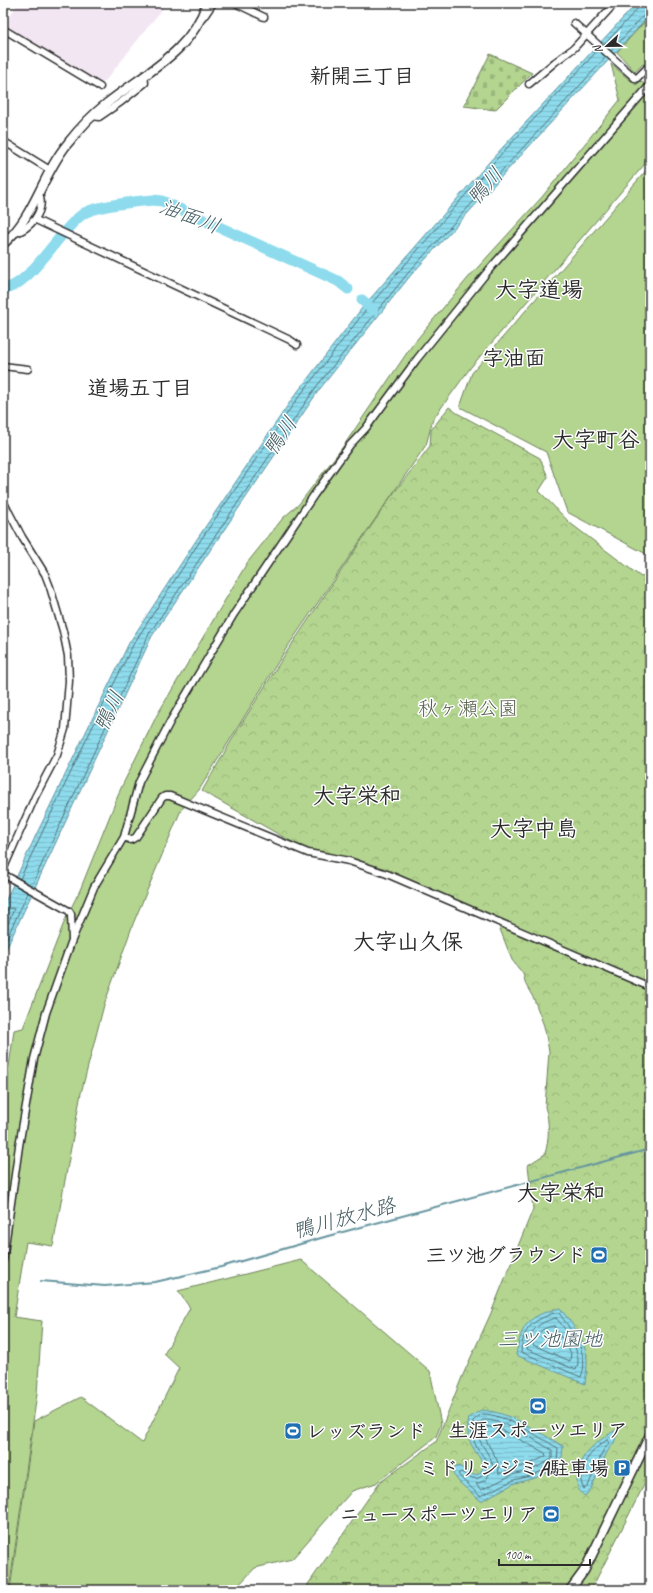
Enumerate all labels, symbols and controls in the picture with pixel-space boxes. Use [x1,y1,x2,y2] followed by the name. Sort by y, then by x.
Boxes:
[587,26,627,66] north arrow
[589,42,605,56] text: N
[310,63,415,89] district label: 新開三丁目
[461,162,509,210] water label: 鴨川
[156,193,224,239] water label: 油面川
[495,276,583,304] district label: 大字道場
[483,345,546,371] district label: 字油面
[88,375,193,401] district label: 道場五丁目
[257,411,303,461] water label: 鴨川
[552,426,640,454] district label: 大字町谷
[88,686,130,736] water label: 鴨川
[418,696,518,721] park label: 秋ヶ瀬公園
[313,782,401,810] district label: 大字栄和
[490,815,578,843] district label: 大字中島
[353,928,463,956] district label: 大字山久保
[517,1179,605,1207] district label: 大字栄和
[290,1192,399,1244] water label: 鴨川放水路
[426,1243,586,1268] place label: 三ツ池グラウンド
[589,1245,609,1265] sports icon: 三ツ池グラウンド
[498,1326,603,1352] water label: 三ツ池園地
[528,1396,548,1416] sports icon: 生涯スポーツエリア
[448,1418,628,1443] place label: 生涯スポーツエリア
[306,1419,426,1444] place label: レッズランド
[283,1421,303,1441] sports icon: レッズランド
[419,1456,609,1481] place label: ミドリシジミA駐車場
[612,1458,632,1478] parking icon: ミドリシジミA駐車場
[340,1502,538,1527] place label: ニュースポーツエリア
[541,1504,561,1524] sports icon: ニュースポーツエリア
[499,1541,590,1567] scale bar
[505,1547,532,1563] text: 100 m

